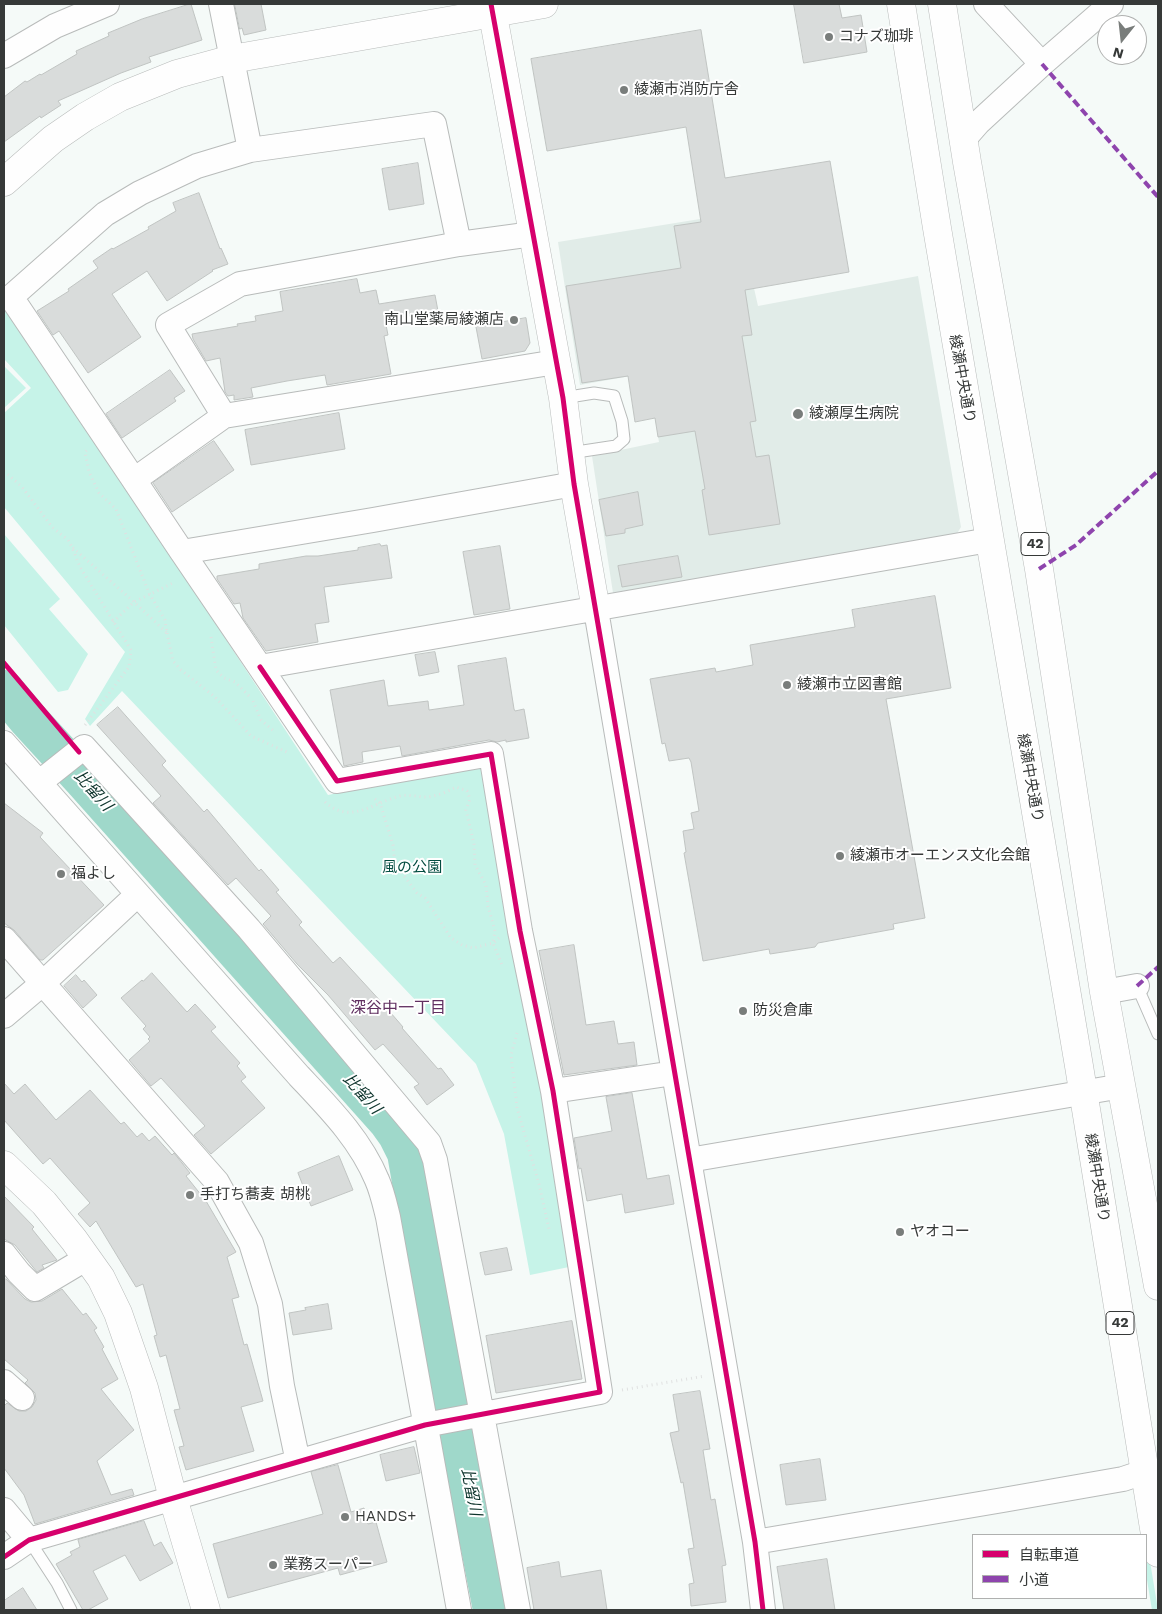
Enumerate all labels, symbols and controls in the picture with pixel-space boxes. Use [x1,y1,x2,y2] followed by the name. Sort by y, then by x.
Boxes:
[1097,15,1147,65] north arrow
[839,28,914,46] place label: コナズ珈琲
[823,31,835,43] marker: コナズ珈琲
[1111,44,1125,63] text: N
[634,81,739,99] place label: 綾瀬市消防庁舎
[618,84,630,96] marker: 綾瀬市消防庁舎
[384,311,504,329] place label: 南山堂薬局綾瀬店
[508,314,520,326] marker: 南山堂薬局綾瀬店
[945,333,979,425] street label: 綾瀬中央通り
[809,405,899,423] place label: 綾瀬厚生病院
[791,407,805,421] marker: 綾瀬厚生病院
[1021,532,1049,556] road number: 42
[797,676,902,694] place label: 綾瀬市立図書館
[781,679,793,691] marker: 綾瀬市立図書館
[1013,732,1047,824] street label: 綾瀬中央通り
[70,767,116,815] water label: 比留川
[850,847,1030,865] place label: 綾瀬市オーエンス文化会館
[834,850,846,862] marker: 綾瀬市オーエンス文化会館
[382,859,442,877] park label: 風の公園
[71,865,116,883] place label: 福よし
[55,868,67,880] marker: 福よし
[350,998,446,1018] district label: 深谷中一丁目
[753,1002,813,1020] place label: 防災倉庫
[737,1005,749,1017] marker: 防災倉庫
[339,1070,385,1118] water label: 比留川
[1081,1132,1113,1224] street label: 綾瀬中央通り
[200,1186,310,1204] place label: 手打ち蕎麦 胡桃
[184,1189,196,1201] marker: 手打ち蕎麦 胡桃
[910,1223,970,1241] place label: ヤオコー
[894,1226,906,1238] marker: ヤオコー
[1106,1312,1134,1335] road number: 42
[457,1467,485,1517] water label: 比留川
[355,1508,416,1526] place label: HANDS+
[339,1511,351,1523] marker: HANDS+
[972,1534,1147,1599] legend
[1019,1546,1079,1564] text: 自転車道
[283,1556,373,1574] place label: 業務スーパー
[267,1559,279,1571] marker: 業務スーパー
[1019,1571,1049,1589] text: 小道

